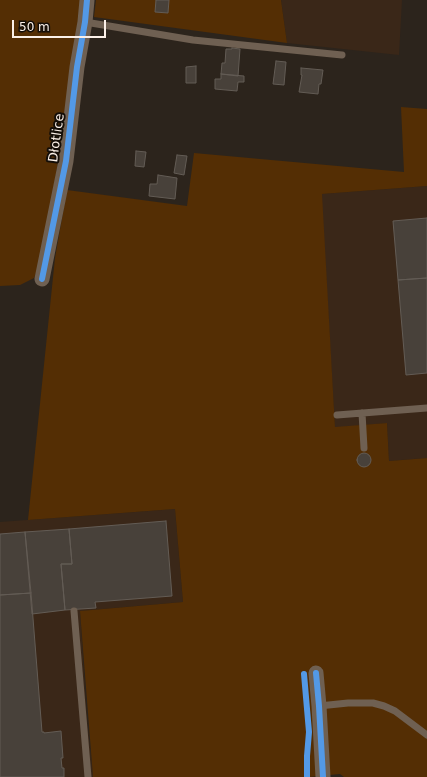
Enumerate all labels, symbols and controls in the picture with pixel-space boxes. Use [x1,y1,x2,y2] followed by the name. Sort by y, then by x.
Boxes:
[14,12,108,38] scale bar
[19,20,50,34] text: 50 m
[46,113,68,163] street label: Dłotlice

